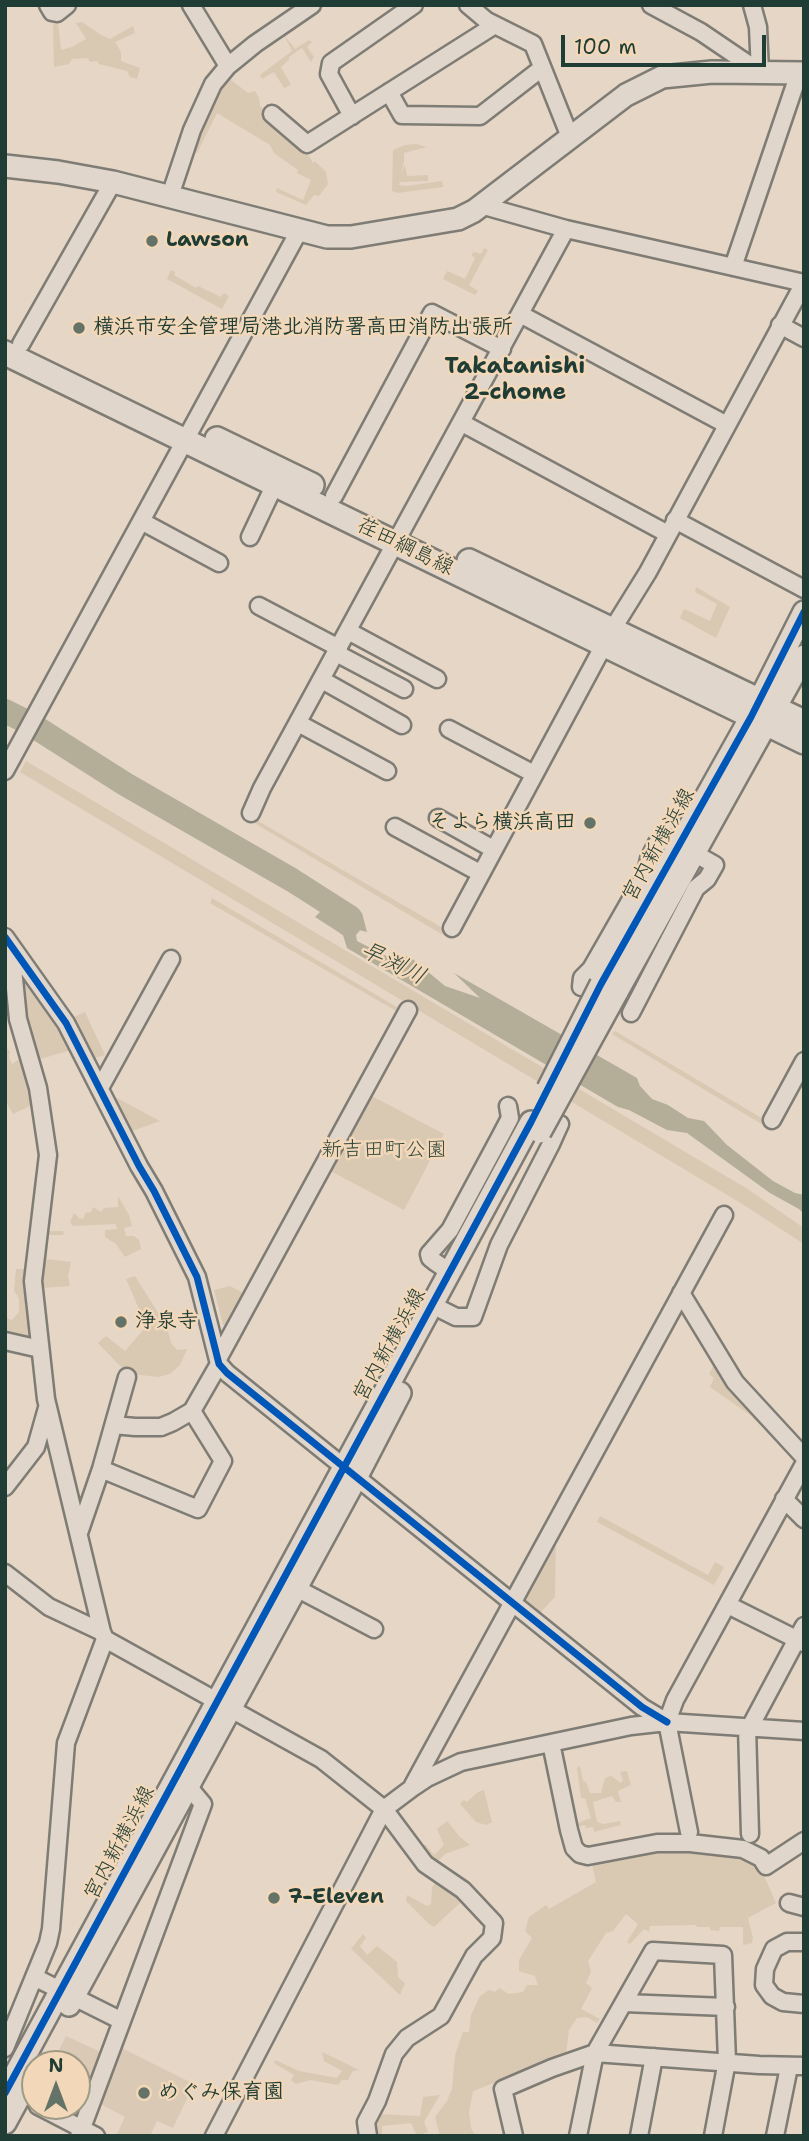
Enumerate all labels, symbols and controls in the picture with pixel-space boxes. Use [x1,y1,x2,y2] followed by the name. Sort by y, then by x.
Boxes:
[564,21,769,65] scale bar
[574,33,637,61] text: 100 m
[166,228,249,254] place label: Lawson
[144,233,160,249] marker: Lawson
[93,315,513,341] place label: 横浜市安全管理局港北消防署高田消防出張所
[71,320,87,336] marker: 横浜市安全管理局港北消防署高田消防出張所
[445,353,585,407] district label: Takatanishi 2-chome
[352,513,458,581] street label: 荏田綱島線
[617,784,701,906] street label: 宮内新横浜線
[429,810,576,836] place label: そよら横浜高田
[582,815,598,831] marker: そよら横浜高田
[356,936,430,992] water label: 早渕川
[321,1138,447,1164] park label: 新吉田町公園
[348,1284,432,1406] street label: 宮内新横浜線
[135,1309,198,1335] place label: 浄泉寺
[113,1314,129,1330] marker: 浄泉寺
[79,1781,161,1905] street label: 宮内新横浜線
[288,1885,384,1911] place label: 7-Eleven
[266,1890,282,1906] marker: 7-Eleven
[21,2050,91,2120] north arrow
[48,2053,64,2078] text: N
[158,2080,284,2106] place label: めぐみ保育園
[136,2085,152,2101] marker: めぐみ保育園

